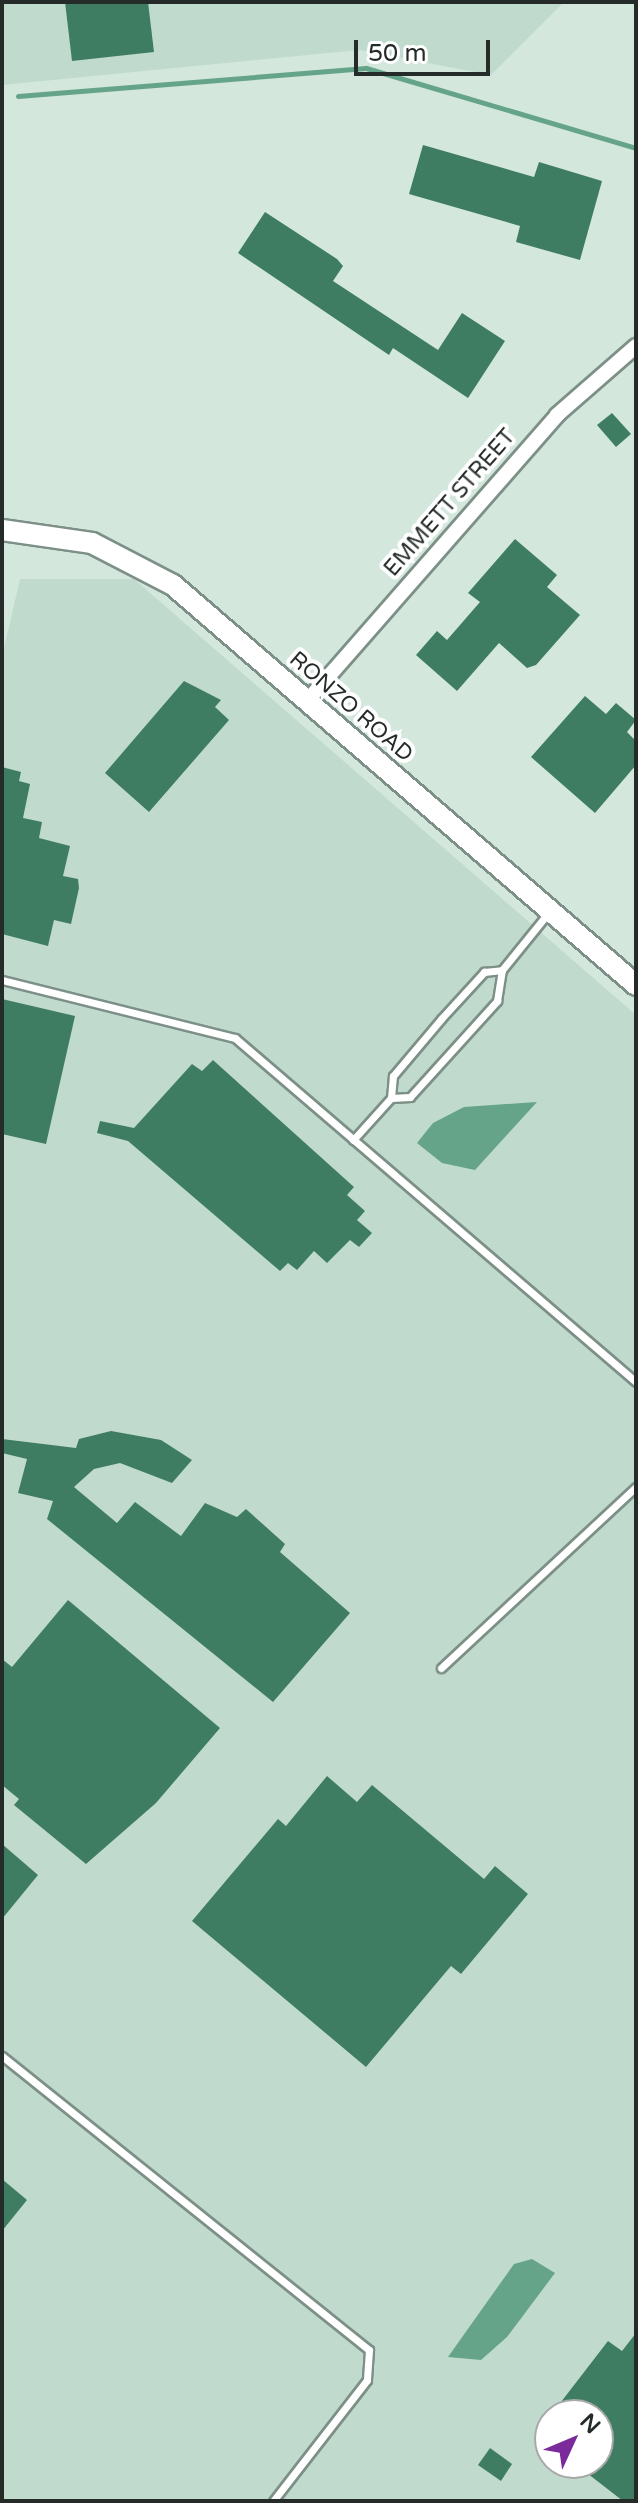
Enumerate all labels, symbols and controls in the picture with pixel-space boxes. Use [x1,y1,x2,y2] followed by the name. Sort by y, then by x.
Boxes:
[358,24,494,74] scale bar
[368,39,426,68] text: 50 m
[379,424,521,582] street label: EMMETT STREET
[284,646,418,768] street label: RONZO ROAD
[534,2399,614,2479] north arrow
[574,2408,605,2439] text: N

